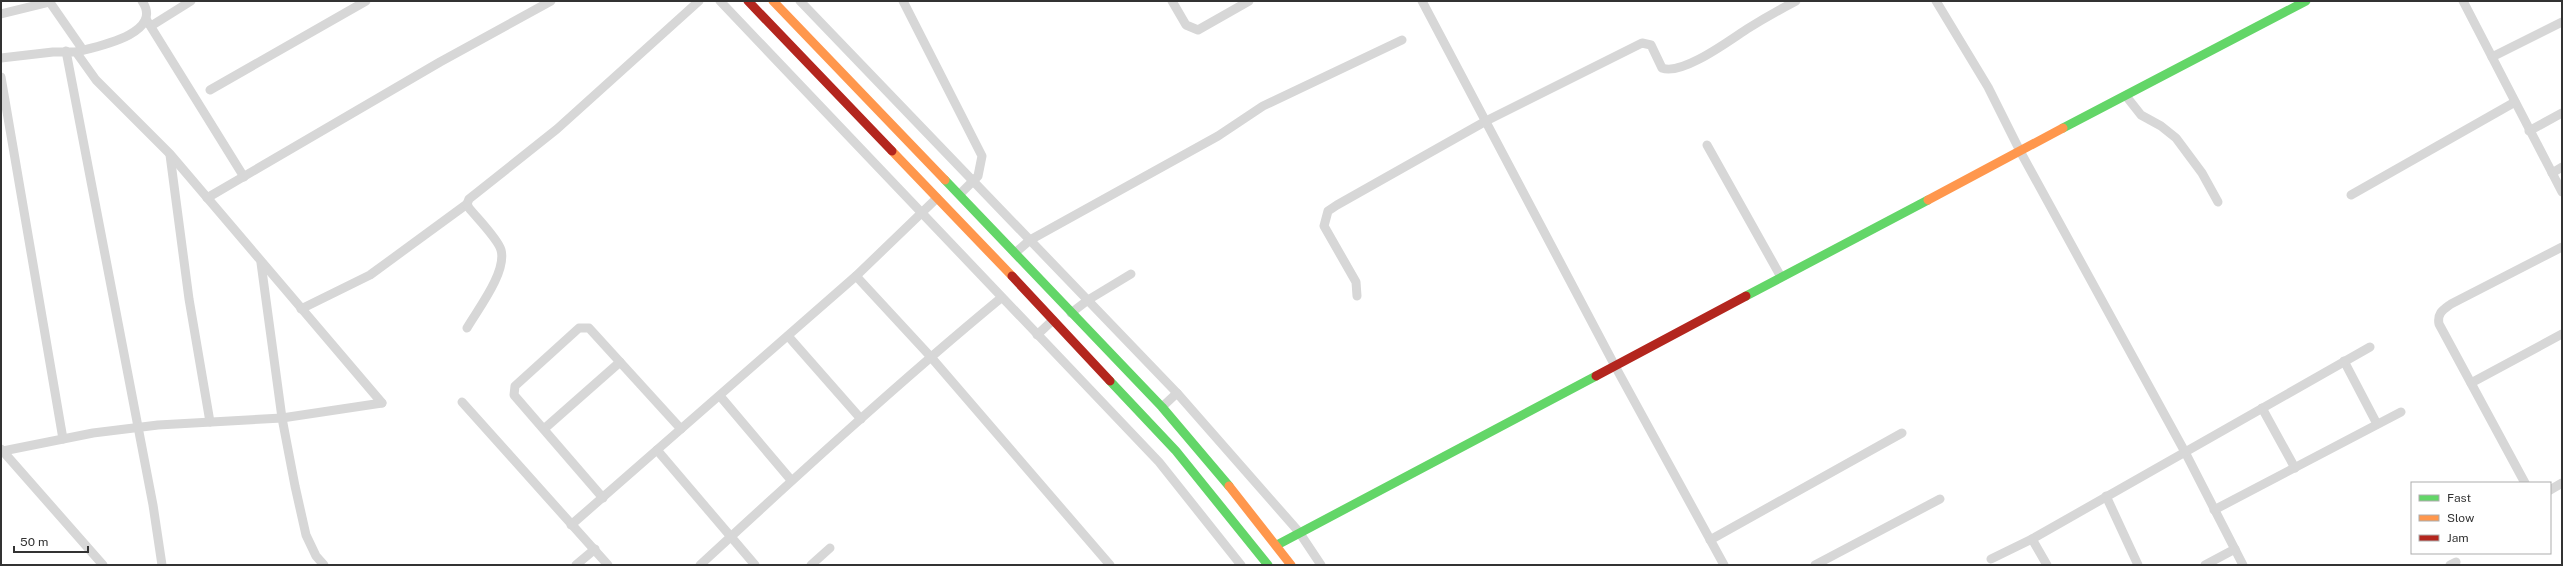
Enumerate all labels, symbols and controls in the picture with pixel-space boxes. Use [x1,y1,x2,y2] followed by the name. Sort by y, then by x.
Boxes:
[2411,482,2551,554] legend
[2447,491,2472,505] text: Fast
[2447,511,2475,525] text: Slow
[14,528,88,554] scale bar
[2447,531,2469,545] text: Jam
[20,535,48,549] text: 50 m

